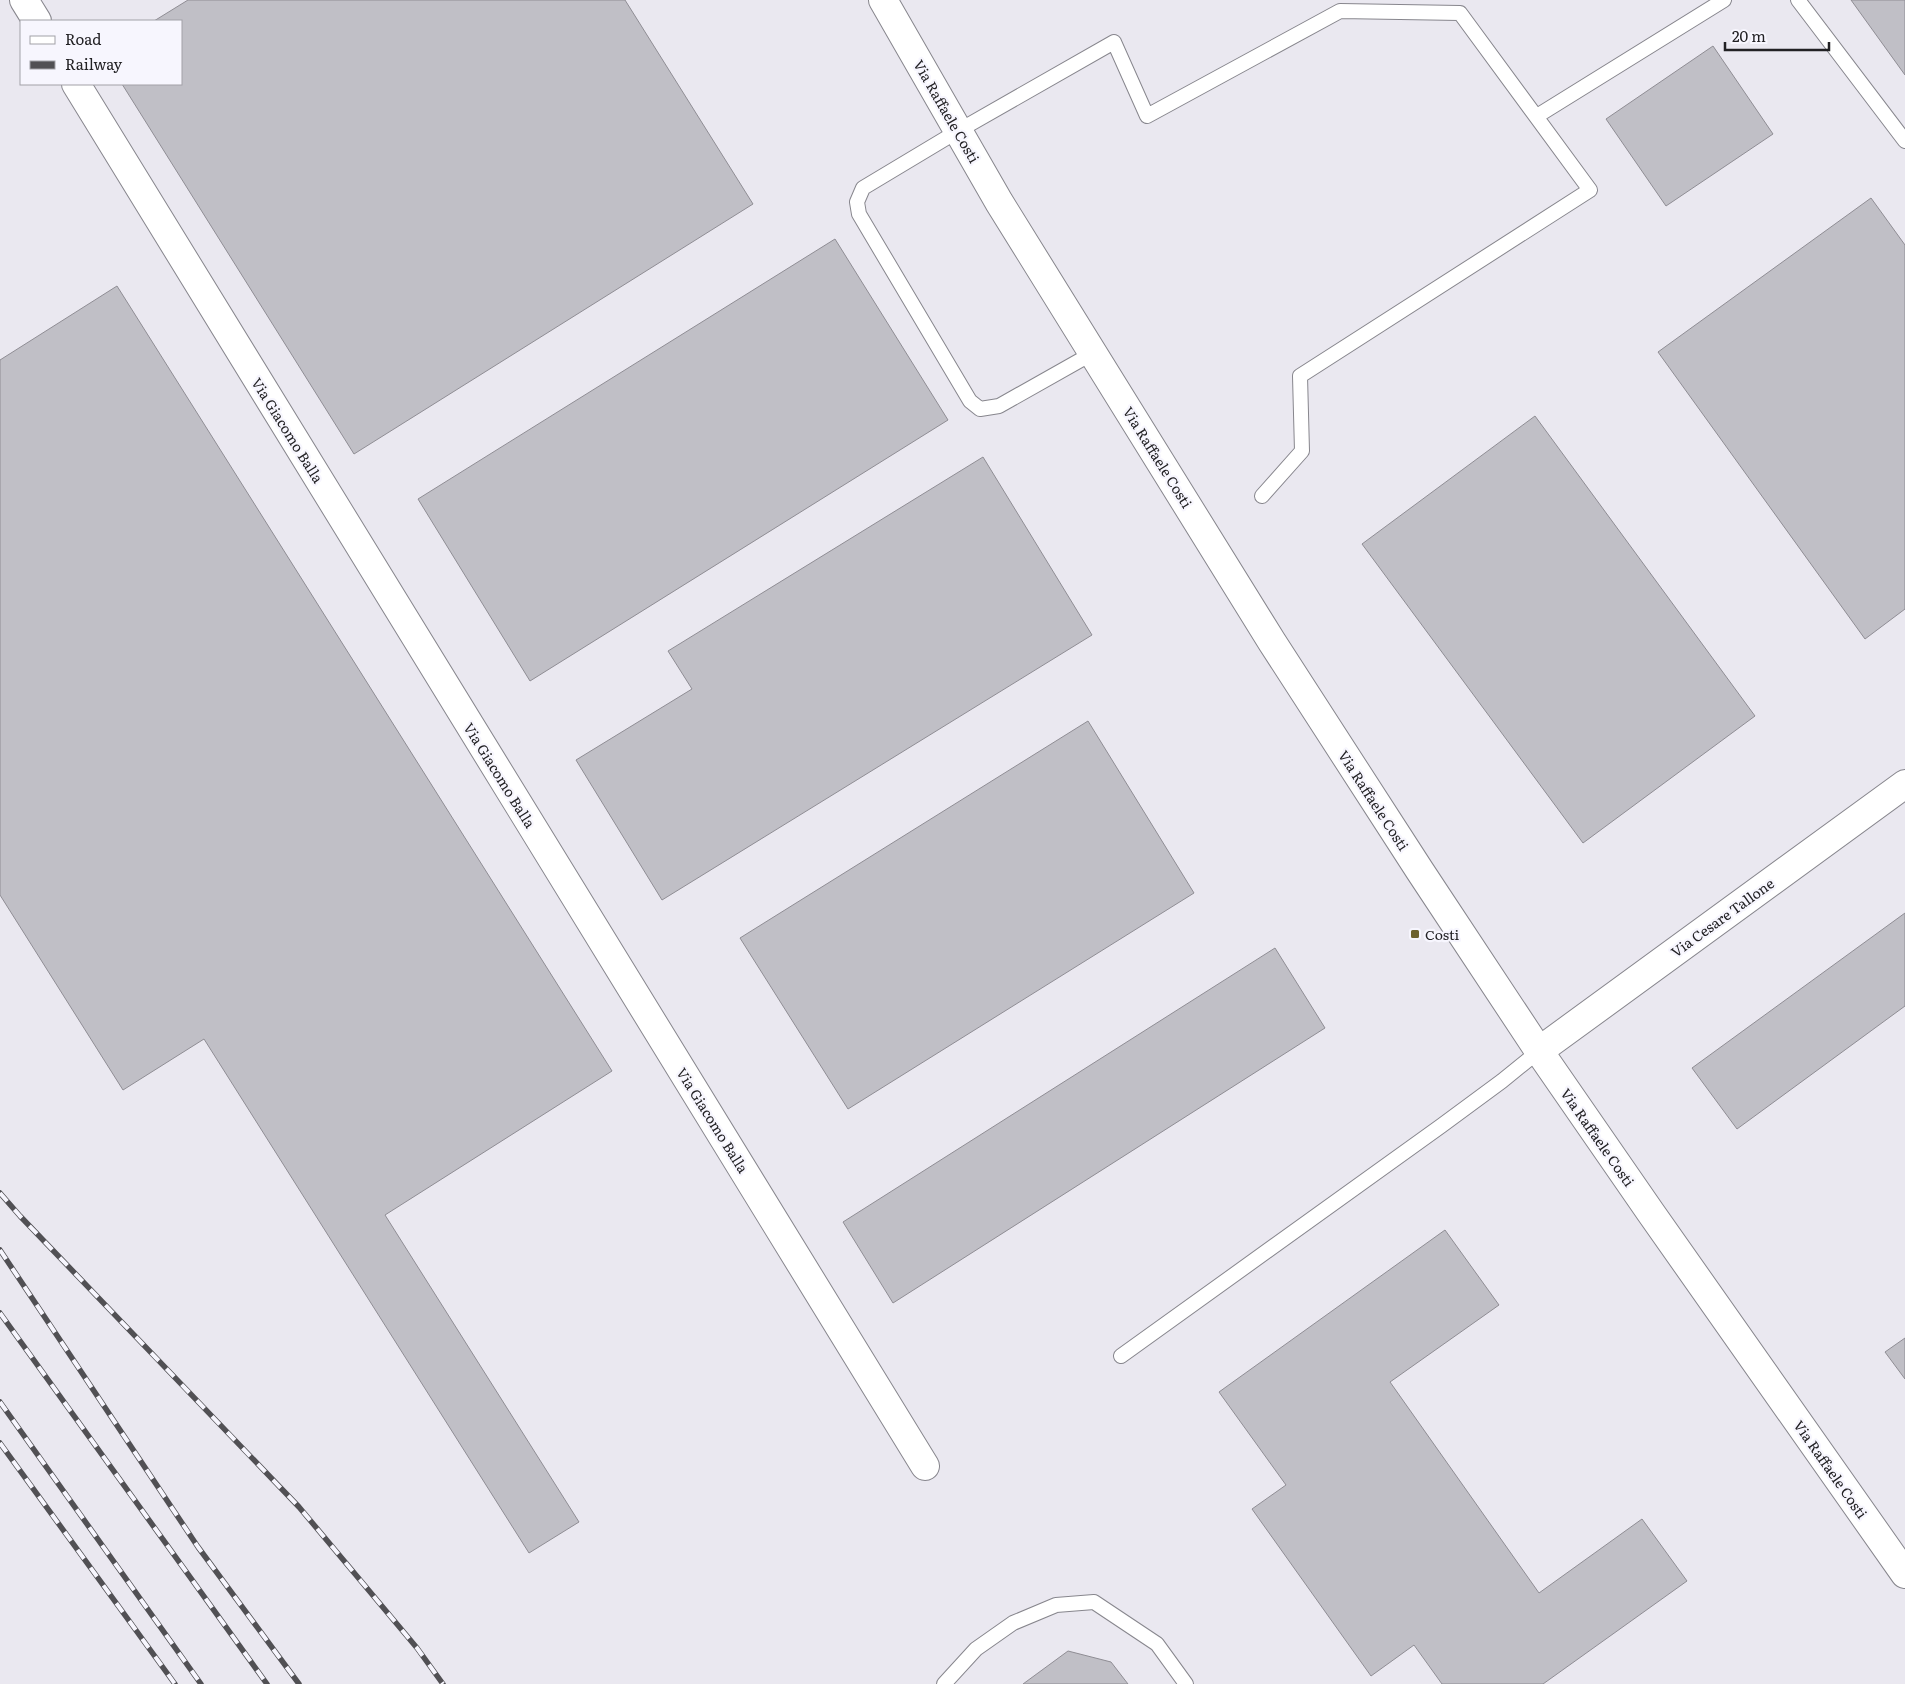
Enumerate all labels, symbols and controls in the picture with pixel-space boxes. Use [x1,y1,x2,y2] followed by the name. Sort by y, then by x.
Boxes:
[20,20,182,85] legend
[1725,20,1829,52] scale bar
[1732,24,1766,47] text: 20 m
[65,27,101,50] text: Road
[65,52,123,75] text: Railway
[909,56,985,167] street label: Via Raffaele Costi
[247,373,329,487] street label: Via Giacomo Balla
[1119,403,1197,512] street label: Via Raffaele Costi
[459,718,541,832] street label: Via Giacomo Balla
[1334,746,1414,854] street label: Via Raffaele Costi
[1666,873,1778,961] street label: Via Cesare Tallone
[1425,924,1460,944] place label: Costi
[1409,928,1421,940] marker: Costi
[672,1063,754,1177] street label: Via Giacomo Balla
[1557,1084,1640,1191] street label: Via Raffaele Costi
[1790,1416,1873,1523] street label: Via Raffaele Costi

